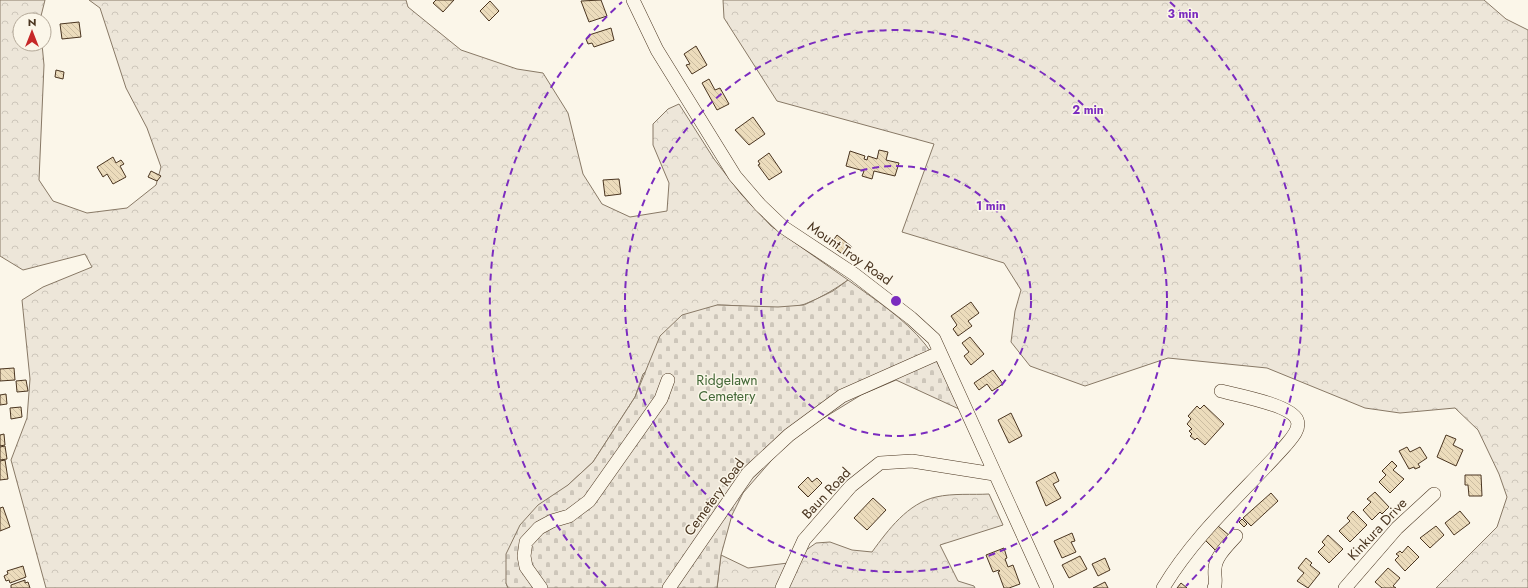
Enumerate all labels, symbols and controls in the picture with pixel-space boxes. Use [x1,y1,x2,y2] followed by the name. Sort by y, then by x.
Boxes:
[1167,5,1199,23] text: 3 min
[12,12,52,52] north arrow
[28,14,36,30] text: N
[1072,101,1104,119] text: 2 min
[976,197,1006,215] text: 1 min
[804,216,896,290] street label: Mount Troy Road
[889,294,903,308] centre of rings
[696,370,758,406] park label: Ridgelawn Cemetery
[679,454,749,540] street label: Cemetery Road
[797,463,855,523] street label: Baun Road
[1343,493,1411,565] street label: Kinkura Drive

